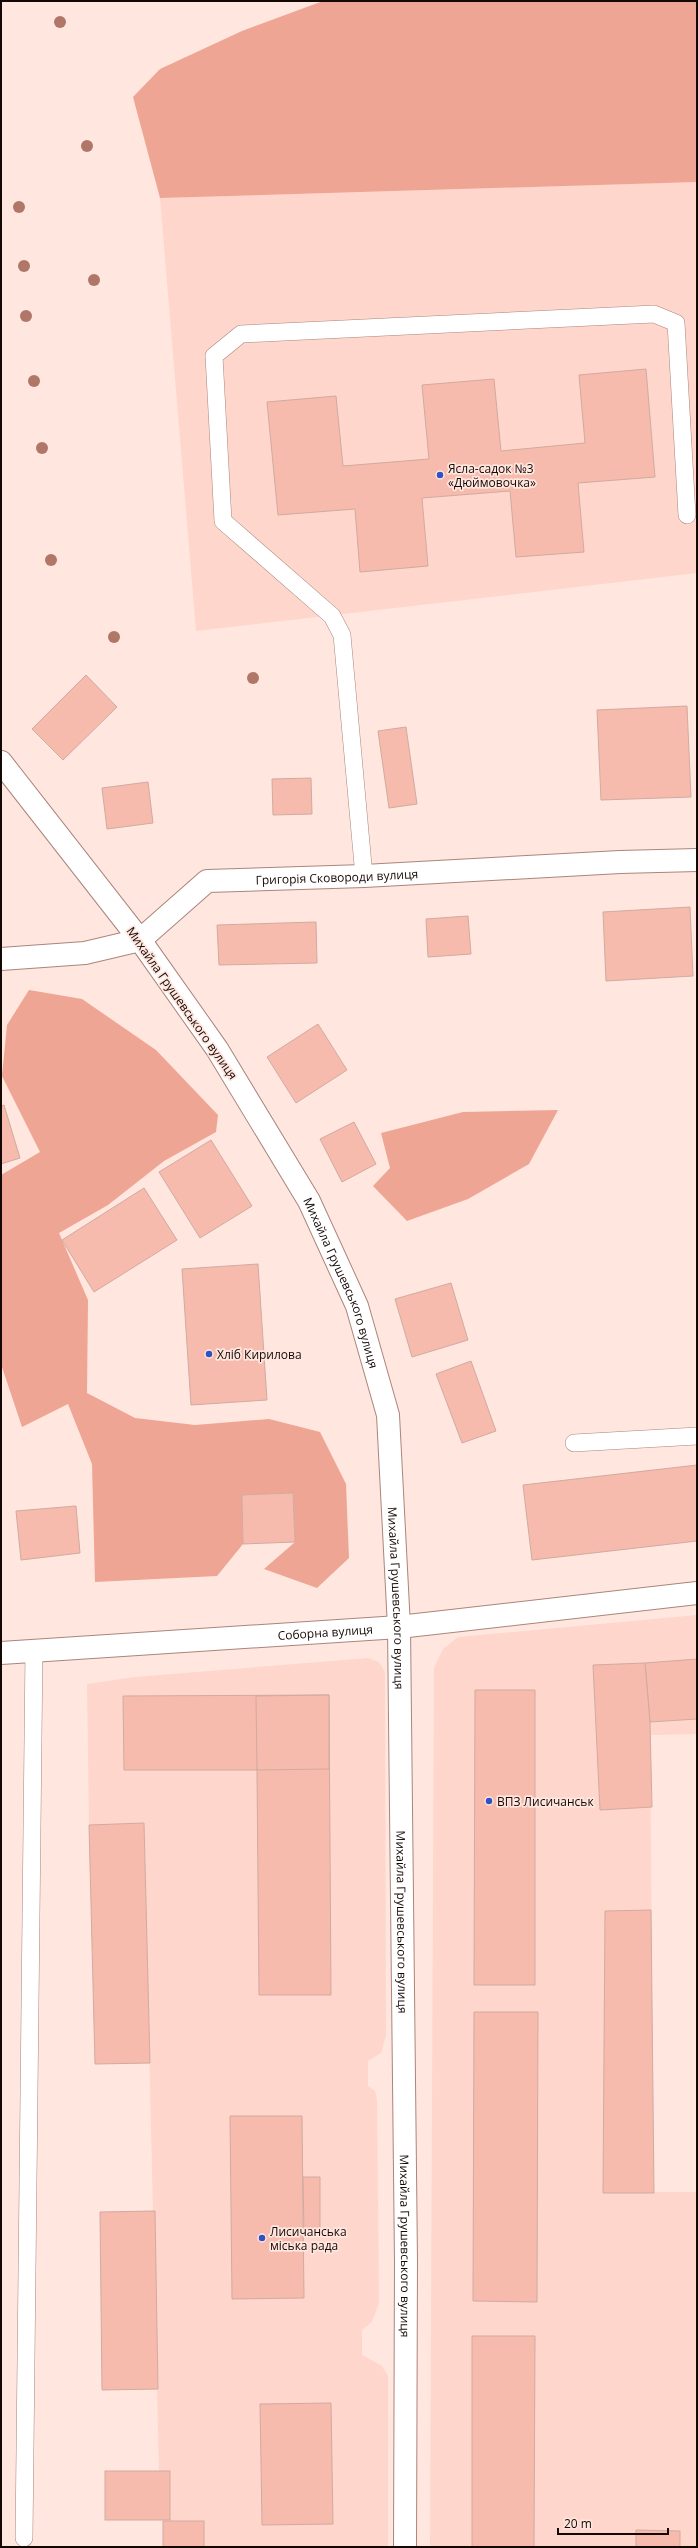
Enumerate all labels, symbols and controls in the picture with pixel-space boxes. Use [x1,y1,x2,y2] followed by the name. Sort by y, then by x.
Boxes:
[448,460,536,491] place label: Ясла-садок №3 «Дюймовочка»
[435,470,445,480] marker: Ясла-садок №3 «Дюймовочка»
[255,865,419,888] street label: Григорія Сковороди вулиця
[123,923,241,1083] street label: Михайла Грушевського вулиця
[300,1194,383,1370] street label: Михайла Грушевського вулиця
[217,1346,302,1363] place label: Хліб Кирилова
[204,1349,214,1359] marker: Хліб Кирилова
[384,1506,408,1690] street label: Михайла Грушевського вулиця
[277,1620,373,1643] street label: Соборна вулиця
[497,1793,594,1810] place label: ВПЗ Лисичанськ
[484,1796,494,1806] marker: ВПЗ Лисичанськ
[393,1830,412,2014] street label: Михайла Грушевського вулиця
[396,2154,415,2338] street label: Михайла Грушевського вулиця
[270,2223,347,2254] place label: Лисичанська міська рада
[257,2233,267,2243] marker: Лисичанська міська рада
[558,2510,668,2536] scale bar
[564,2515,592,2532] text: 20 m

